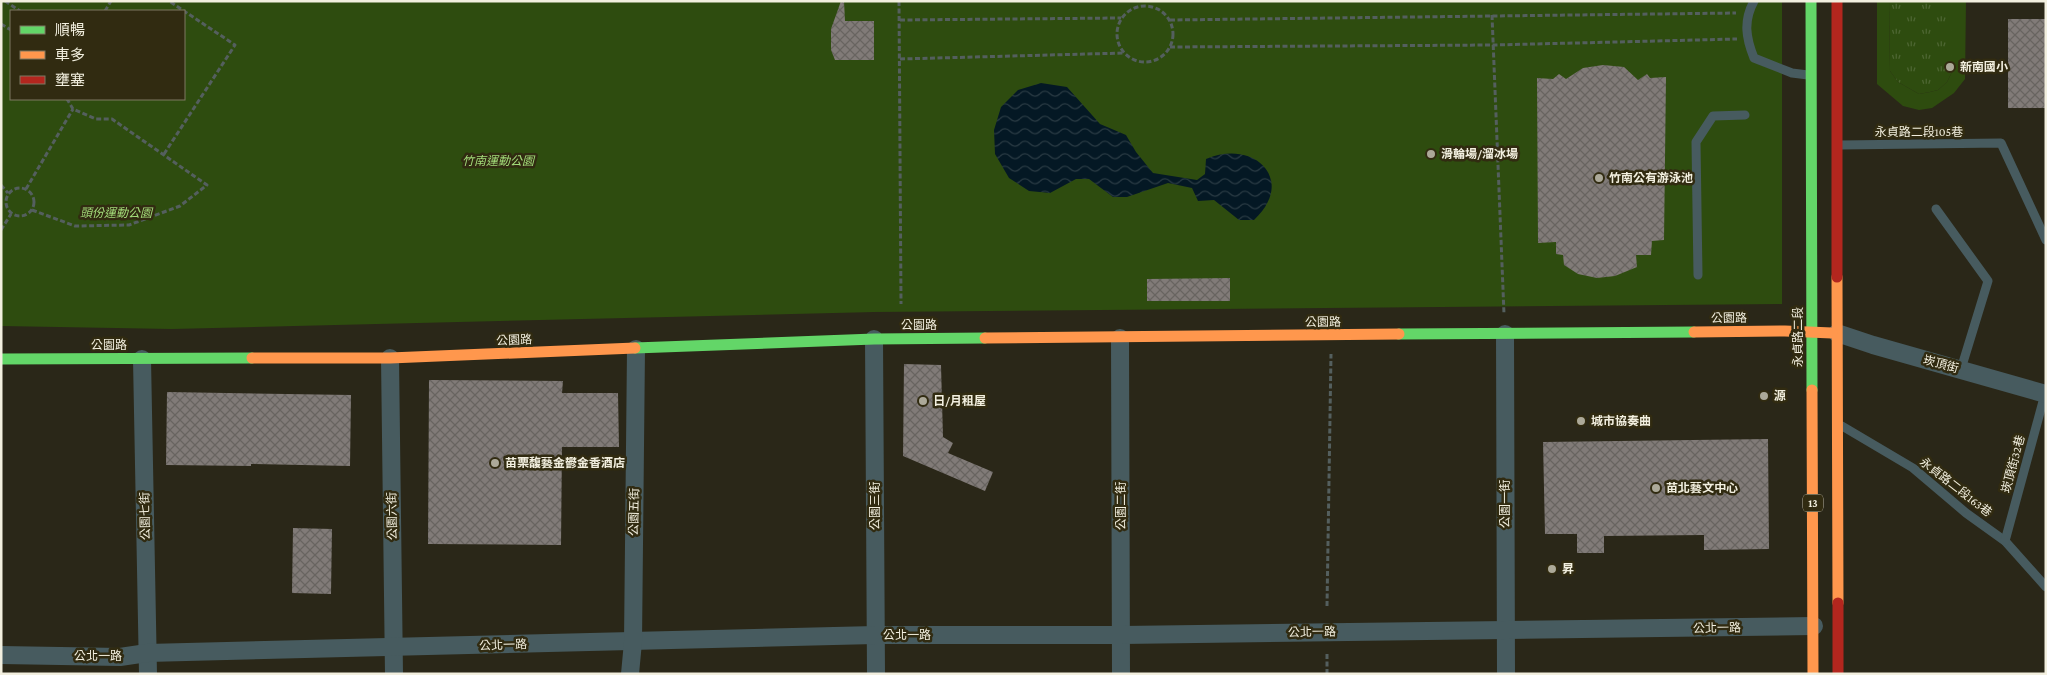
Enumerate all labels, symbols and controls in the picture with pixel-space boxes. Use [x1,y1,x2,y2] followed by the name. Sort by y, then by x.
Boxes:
[10,10,185,100] legend
[55,22,85,38] text: 順暢
[55,47,85,63] text: 車多
[1960,60,2008,74] place label: 新南國小
[1944,61,1956,73] marker: 新南國小
[55,72,85,88] text: 壅塞
[1875,125,1963,139] street label: 永貞路二段105巷
[1441,147,1518,161] place label: 滑輪場/溜冰場
[1425,148,1437,160] marker: 滑輪場/溜冰場
[462,154,536,168] park label: 竹南運動公園
[1609,171,1693,185] place label: 竹南公有游泳池
[1593,172,1605,184] marker: 竹南公有游泳池
[80,206,154,220] park label: 頭份運動公園
[1791,307,1805,367] street label: 永貞路二段
[1711,311,1747,325] street label: 公園路
[1305,315,1341,329] street label: 公園路
[901,318,937,332] street label: 公園路
[496,332,532,348] street label: 公園路
[91,338,127,352] street label: 公園路
[1922,353,1960,375] street label: 崁頂街
[1774,389,1786,403] place label: 源
[1758,390,1770,402] marker: 源
[933,394,986,408] place label: 日/月租屋
[917,395,929,407] marker: 日/月租屋
[1591,414,1651,428] place label: 城市協奏曲
[1575,415,1587,427] marker: 城市協奏曲
[1999,434,2027,494] street label: 崁頂街32巷
[1917,455,1995,519] street label: 永貞路二段163巷
[505,456,625,470] place label: 苗栗馥藝金鬱金香酒店
[489,457,501,469] marker: 苗栗馥藝金鬱金香酒店
[1498,480,1512,528] street label: 公園一街
[1666,481,1738,495] place label: 苗北藝文中心
[868,482,882,530] street label: 公園三街
[1114,482,1128,530] street label: 公園二街
[1650,482,1662,494] marker: 苗北藝文中心
[627,488,641,536] street label: 公園五街
[138,492,152,540] street label: 公園七街
[385,492,399,540] street label: 公園六街
[1803,494,1823,512] road number: 13
[1562,562,1574,576] place label: 昇
[1546,563,1558,575] marker: 昇
[1693,621,1741,635] street label: 公北一路
[1288,625,1336,639] street label: 公北一路
[883,628,931,642] street label: 公北一路
[479,637,527,653] street label: 公北一路
[74,649,122,663] street label: 公北一路

